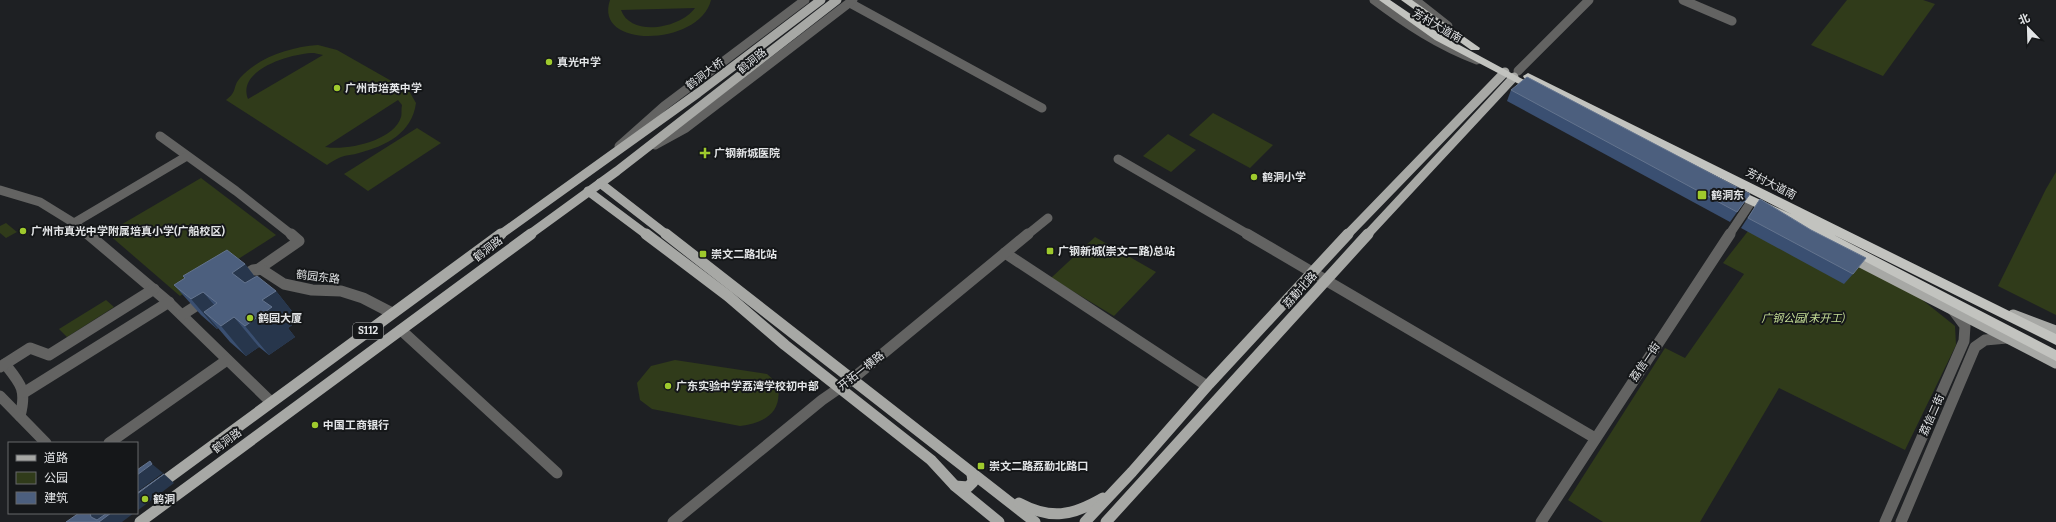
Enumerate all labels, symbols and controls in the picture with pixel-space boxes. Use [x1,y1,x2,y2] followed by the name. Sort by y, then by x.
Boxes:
[1410,7,1464,45] street label: 芳村大道南
[2008,8,2048,48] north arrow
[2017,11,2032,27] text: 北
[735,46,769,76] street label: 鹤洞路
[557,56,601,69] place label: 真光中学
[684,56,726,92] street label: 鹤洞大桥
[544,57,554,67] marker: 真光中学
[345,82,422,95] place label: 广州市培英中学
[332,83,342,93] marker: 广州市培英中学
[699,147,711,159] marker: 广钢新城医院
[714,147,780,160] place label: 广钢新城医院
[1744,166,1798,202] street label: 芳村大道南
[1262,171,1306,184] place label: 鹤洞小学
[1249,172,1259,182] marker: 鹤洞小学
[1696,189,1708,201] marker: 鹤洞东
[1711,189,1744,202] place label: 鹤洞东
[31,225,225,238] place label: 广州市真光中学附属培真小学(广船校区)
[18,226,28,236] marker: 广州市真光中学附属培真小学(广船校区)
[471,234,505,264] street label: 鹤洞路
[1058,245,1175,258] place label: 广钢新城(崇文二路)总站
[1045,246,1055,256] marker: 广钢新城(崇文二路)总站
[711,248,777,261] place label: 崇文二路北站
[698,249,708,259] marker: 崇文二路北站
[295,268,341,286] street label: 鹤园东路
[1280,269,1320,311] street label: 荔勤北路
[258,312,302,325] place label: 鹤园大厦
[1761,312,1845,325] park label: 广钢公园(未开工)
[245,313,255,323] marker: 鹤园大厦
[353,323,383,339] road number: S112
[1627,340,1663,384] street label: 荔信一街
[835,349,887,393] street label: 开拓一横路
[676,380,819,393] place label: 广东实验中学荔湾学校初中部
[663,381,673,391] marker: 广东实验中学荔湾学校初中部
[1917,392,1947,438] street label: 荔信二街
[323,419,389,432] place label: 中国工商银行
[310,420,320,430] marker: 中国工商银行
[210,426,244,456] street label: 鹤洞路
[8,442,138,514] legend
[44,451,68,465] text: 道路
[989,460,1088,473] place label: 崇文二路荔勤北路口
[976,461,986,471] marker: 崇文二路荔勤北路口
[44,471,68,485] text: 公园
[44,491,68,505] text: 建筑
[153,493,175,506] place label: 鹤洞
[140,494,150,504] marker: 鹤洞

